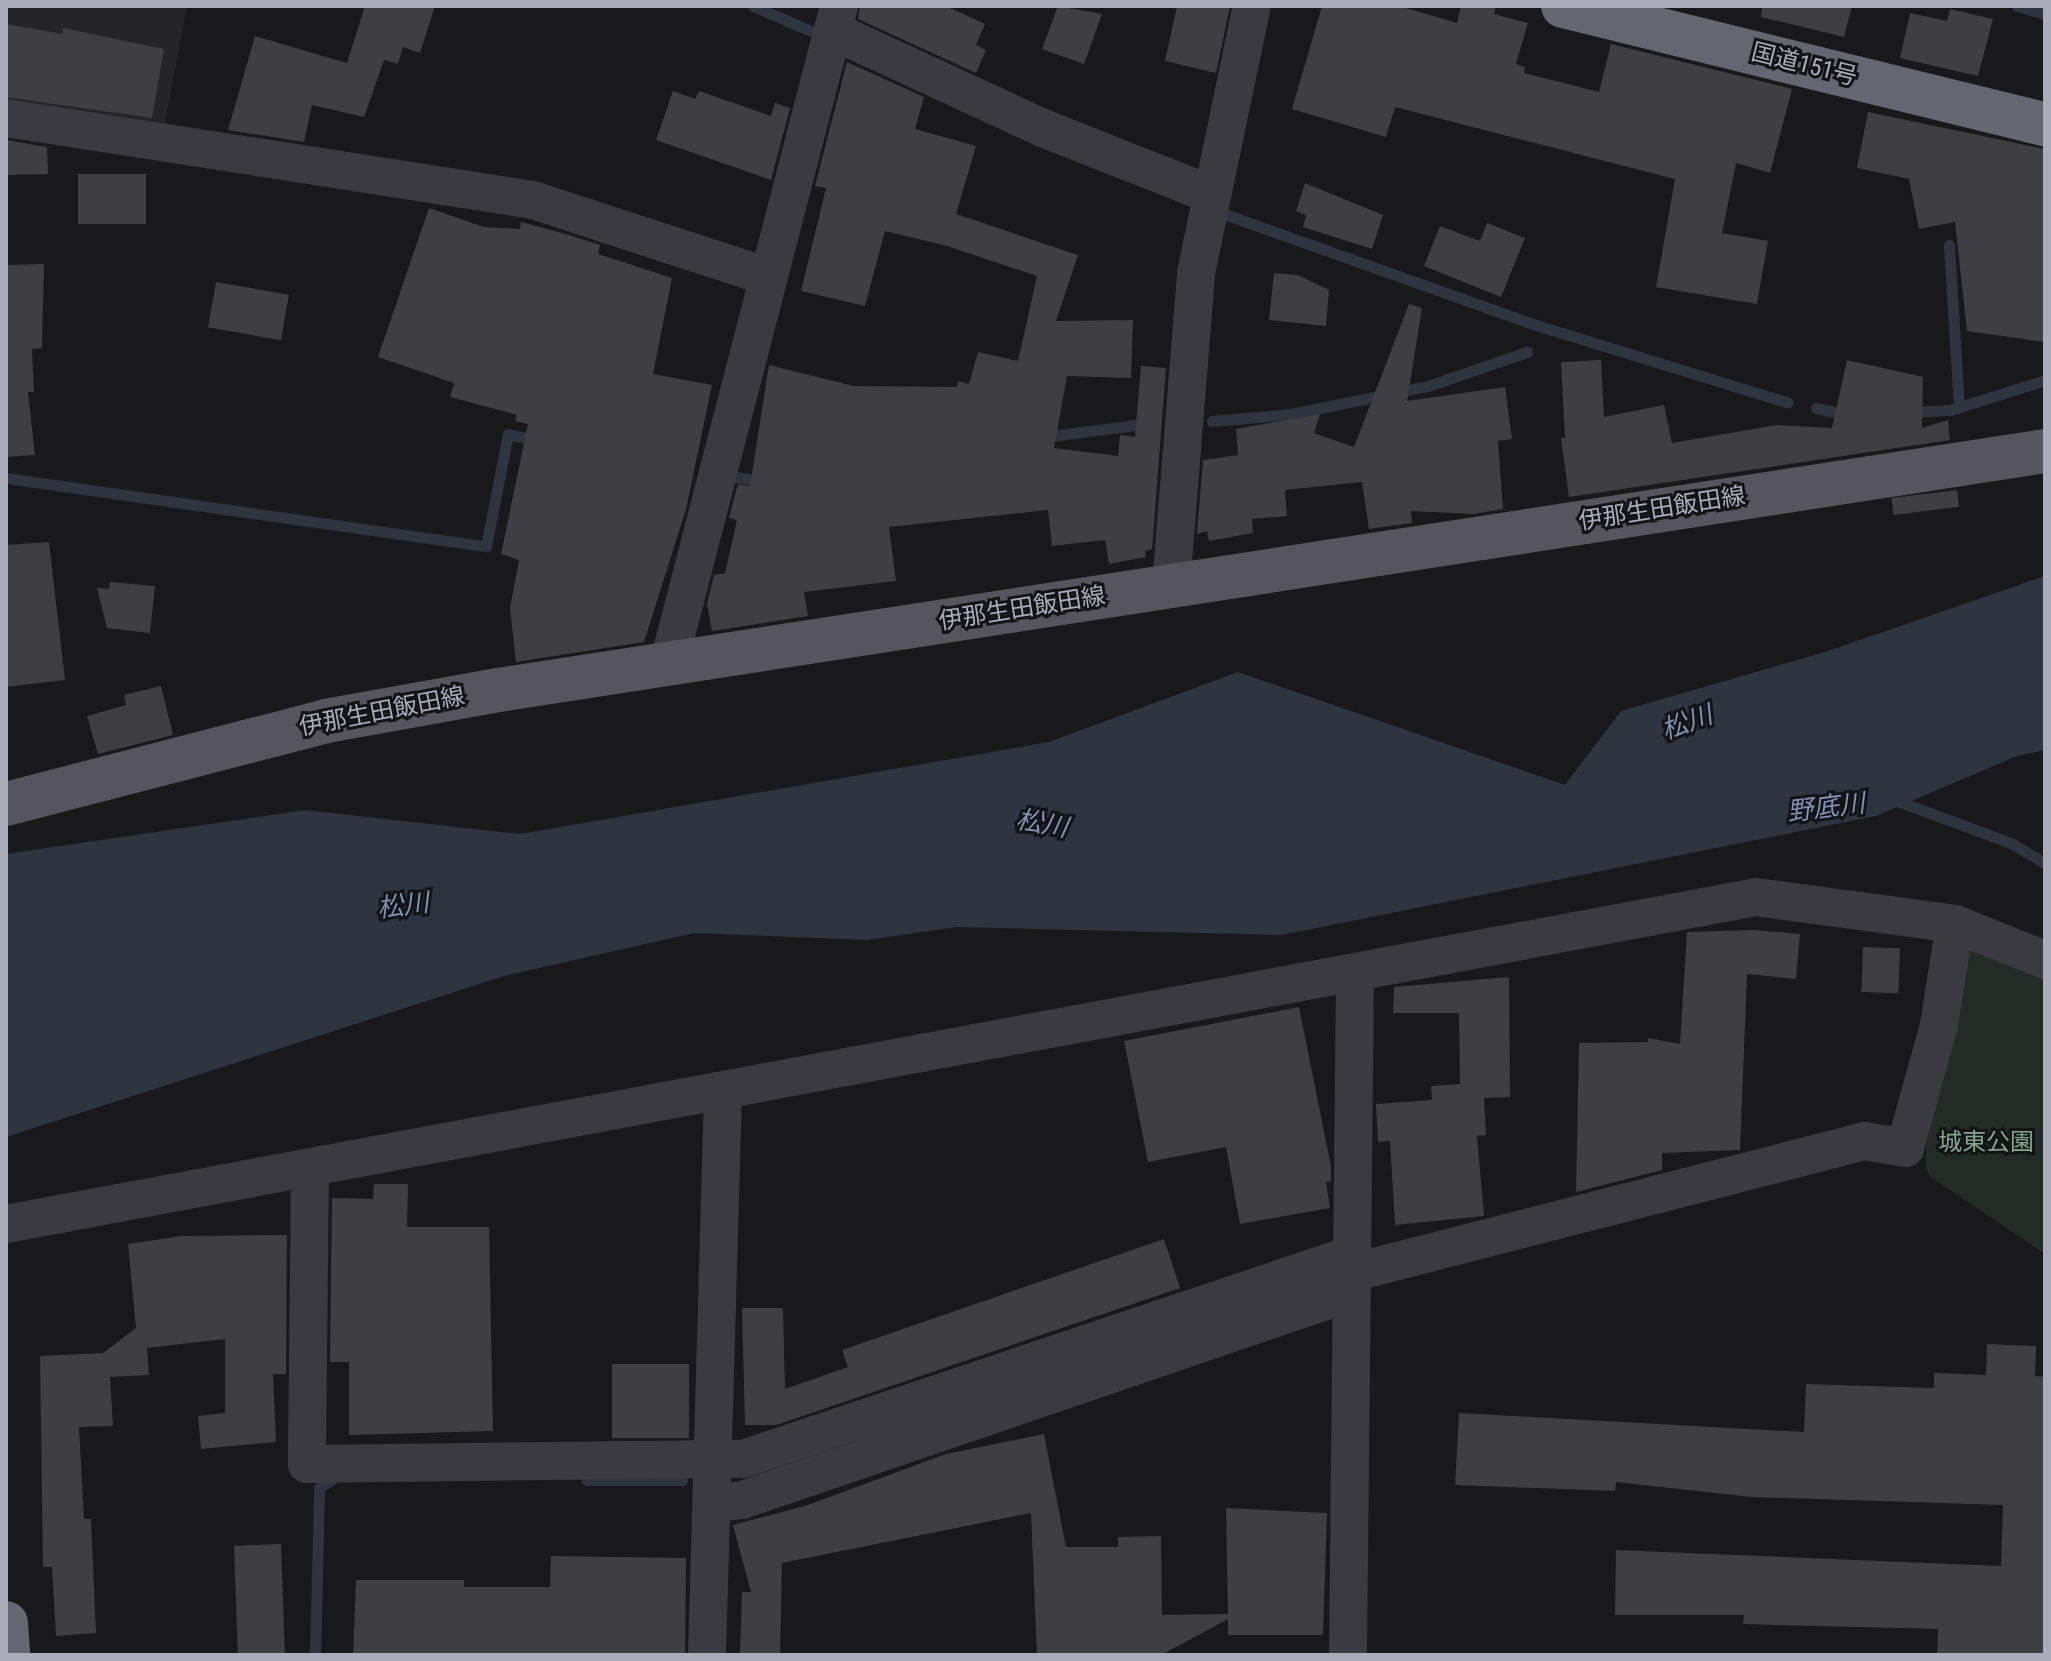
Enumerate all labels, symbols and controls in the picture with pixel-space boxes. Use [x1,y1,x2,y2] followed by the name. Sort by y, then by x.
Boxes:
[1748,38,1860,92] street label: 国道151号
[1577,482,1747,536] street label: 伊那生田飯田線
[937,582,1107,636] street label: 伊那生田飯田線
[297,682,467,742] street label: 伊那生田飯田線
[1657,699,1717,747] water label: 松川
[1785,788,1867,828] water label: 野底川
[1014,804,1070,844] water label: 松川
[375,887,431,925] water label: 松川
[1938,1129,2034,1157] park label: 城東公園

